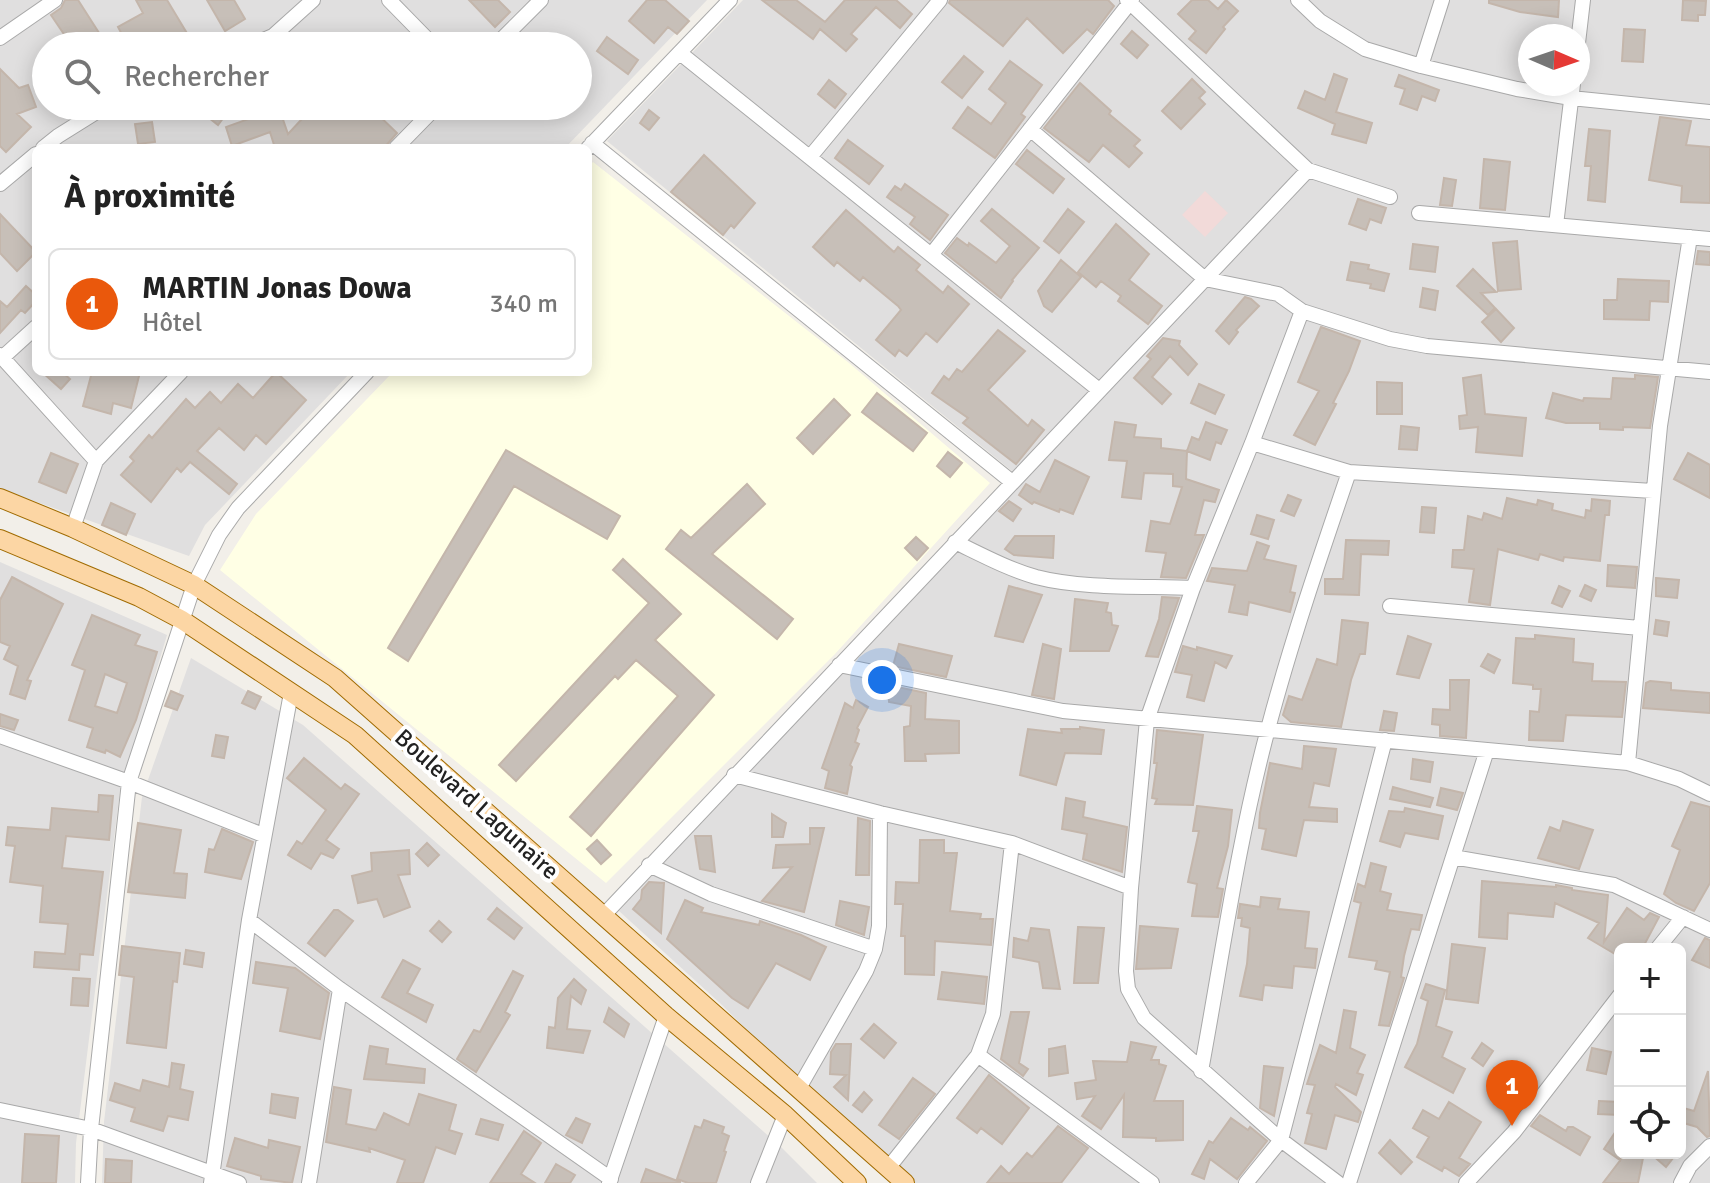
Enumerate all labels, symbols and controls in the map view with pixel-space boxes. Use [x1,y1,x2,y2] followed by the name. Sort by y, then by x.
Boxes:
[1518,24,1590,96] north arrow
[32,32,592,120] search box
[60,54,104,98] icon: search
[124,58,269,95] text: Rechercher
[64,175,235,217] text: À proximité
[142,270,412,307] text: MARTIN Jonas Dowa
[85,288,99,320] text: 1
[489,288,558,320] text: 340 m
[142,307,202,339] text: Hôtel
[862,660,902,700] your location
[389,722,565,886] street label: Boulevard Lagunaire
[1614,943,1686,1159] map controls
[1614,943,1686,1015] button: +
[1614,1015,1686,1087] button: −
[1486,1060,1538,1126] pin: 1
[1614,1087,1686,1159] button: locate

